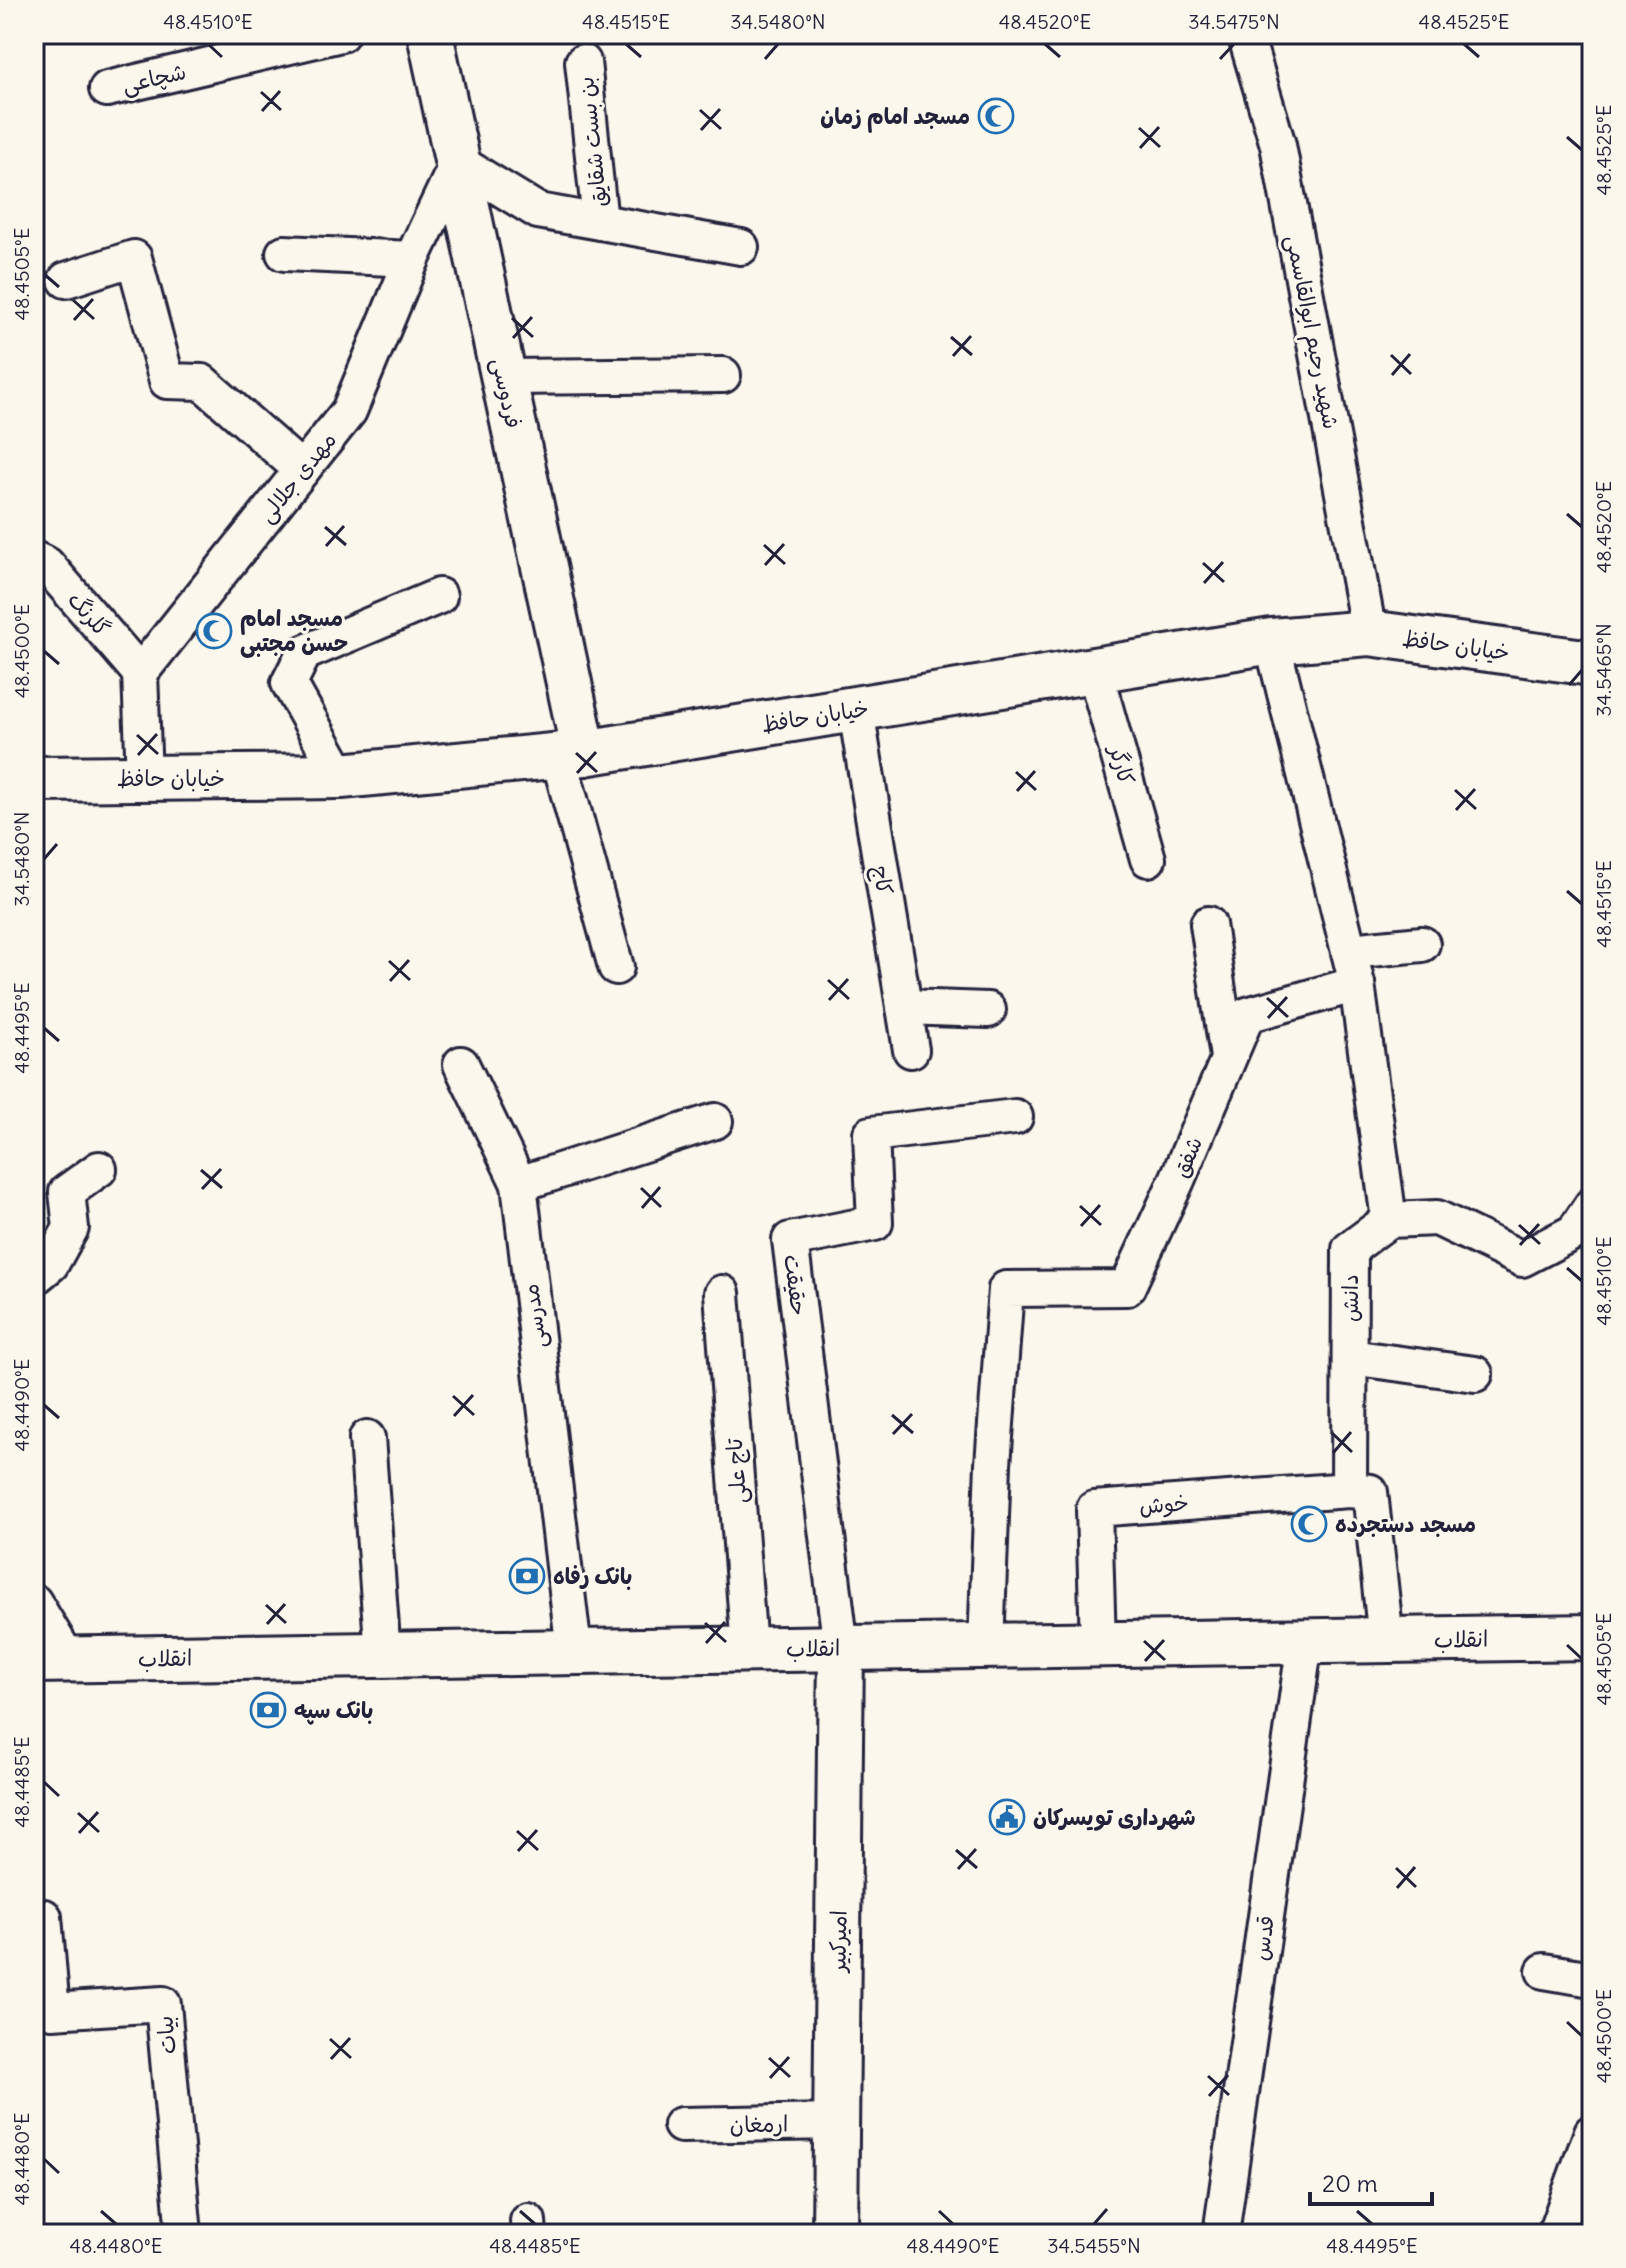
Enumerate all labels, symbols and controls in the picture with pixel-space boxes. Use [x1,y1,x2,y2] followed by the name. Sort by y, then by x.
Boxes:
[163,9,253,34] text: 48.4510°E
[582,9,670,34] text: 48.4515°E
[730,9,826,34] text: 34.5480°N
[999,9,1091,34] text: 48.4520°E
[1188,9,1280,34] text: 34.5475°N
[1419,9,1509,34] text: 48.4525°E
[119,57,189,100] street label: شچاعی
[571,75,613,209] street label: بن بست شقایق
[977,97,1015,135] mosque icon: مسجد امام زمان
[820,102,970,133] place label: مسجد امام زمان
[1591,105,1616,195] text: 48.4525°E
[9,228,34,321] text: 48.4505°E
[1278,233,1346,432] street label: شهید رحیم ابوالقاسمی
[485,355,528,431] street label: فردوسی
[252,426,343,529] street label: مهدی جلالی
[1591,481,1616,573] text: 48.4520°E
[62,586,116,642] street label: گلرنگ
[9,604,34,698] text: 48.4500°E
[240,604,348,658] place label: مسجد امام حسن مجتبی
[195,612,233,650] mosque icon: مسجد امام حسن مجتبی
[1591,623,1616,717] text: 34.5465°N
[1401,624,1511,666] street label: خیابان حافظ
[759,694,871,738] street label: خیابان حافظ
[1103,740,1141,788] street label: کارگر
[117,764,225,792] street label: خیابان حافظ
[9,811,34,907] text: 34.5480°N
[1591,860,1616,948] text: 48.4515°E
[866,864,899,897] street label: کاج
[9,982,34,1074] text: 48.4495°E
[1166,1132,1208,1182] street label: شفق
[1591,1236,1616,1326] text: 48.4510°E
[778,1253,814,1317] street label: حقیقت
[1336,1274,1364,1322] street label: دانش
[516,1282,553,1350] street label: مدرسی
[9,1358,34,1452] text: 48.4490°E
[720,1437,753,1505] street label: تاج علی
[1138,1488,1190,1520] street label: خوش
[1290,1505,1328,1543] mosque icon: مسجد دستجرده
[1335,1510,1476,1538] place label: مسجد دستجرده
[508,1557,546,1595] bank icon: بانک رفاه
[553,1562,632,1590] place label: بانک رفاه
[1591,1613,1616,1706] text: 48.4505°E
[1434,1625,1488,1653] street label: انقلاب
[786,1634,840,1662] street label: انقلاب
[138,1644,192,1672] street label: انقلاب
[249,1691,287,1729] bank icon: بانک سپه
[294,1696,373,1725] place label: بانک سپه
[9,1736,34,1828] text: 48.4485°E
[988,1798,1026,1836] public building icon: شهرداری تویسرکان
[1033,1803,1196,1831] place label: شهرداری تویسرکان
[823,1910,853,1974] street label: امیرکبیر
[1246,1914,1280,1962] street label: قدس
[1591,1989,1616,2083] text: 48.4500°E
[150,2015,182,2055] street label: بیات
[729,2109,789,2139] street label: ارمغان
[9,2112,34,2206] text: 48.4480°E
[1310,2156,1432,2206] scale bar
[1322,2168,1378,2198] text: 20 m
[69,2233,163,2258] text: 48.4480°E
[489,2233,581,2258] text: 48.4485°E
[906,2233,1000,2258] text: 48.4490°E
[1047,2233,1141,2258] text: 34.5455°N
[1326,2233,1418,2258] text: 48.4495°E

